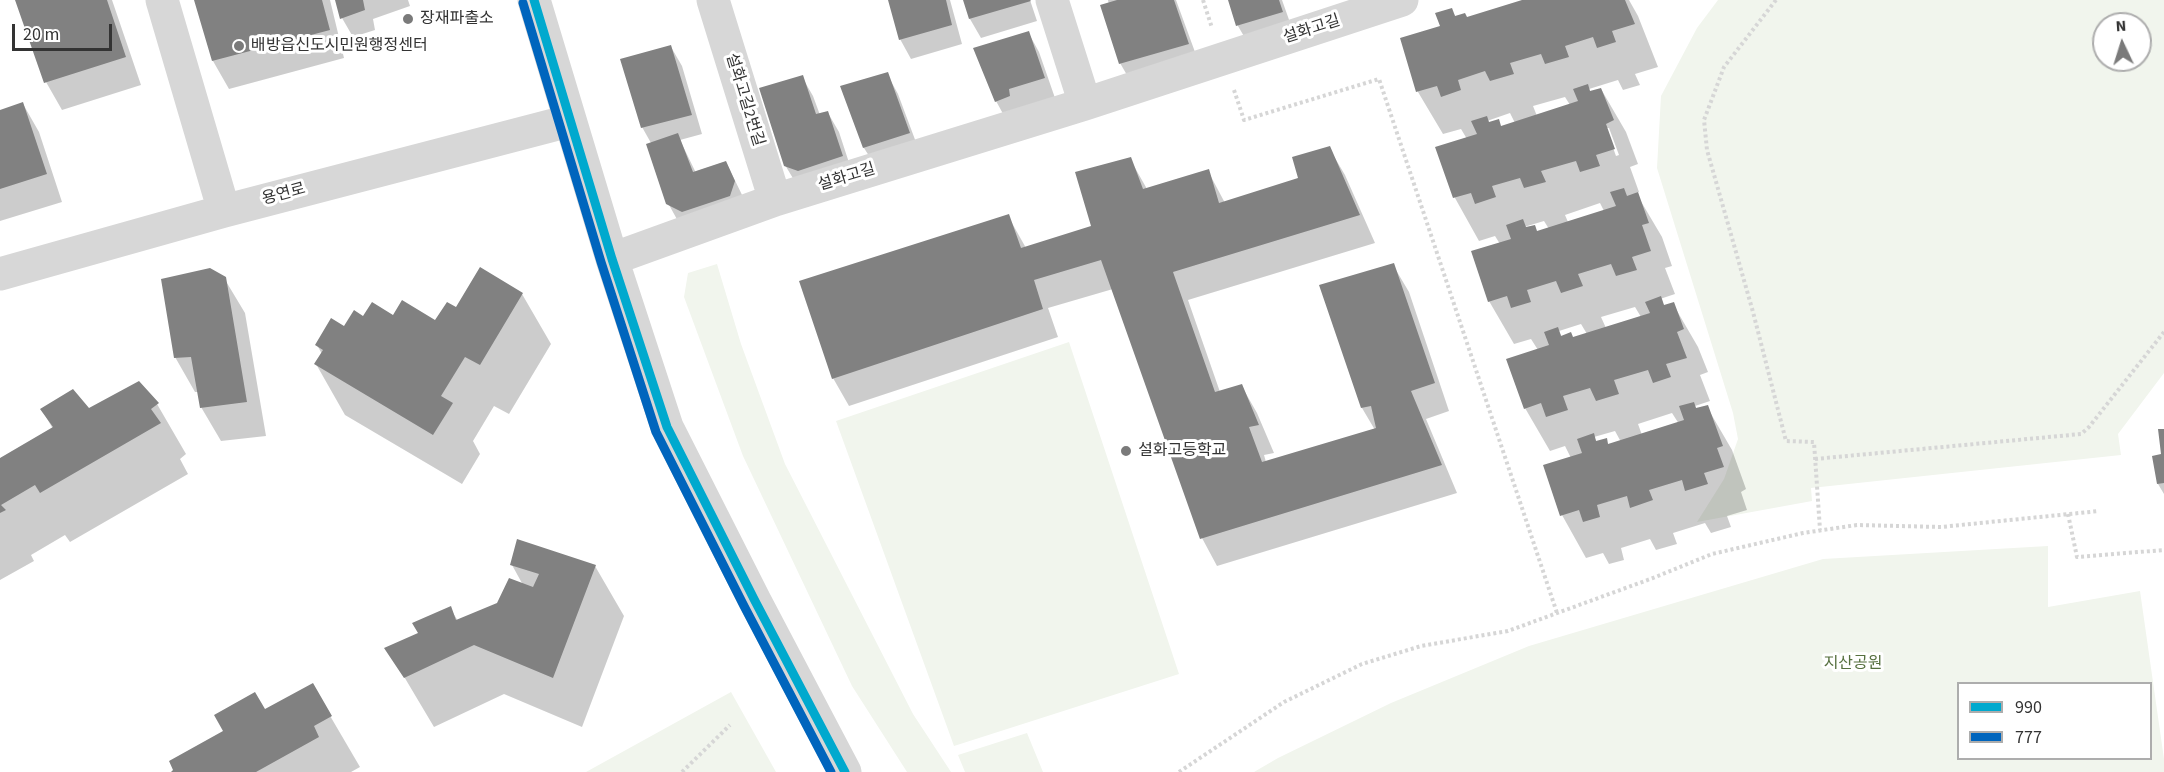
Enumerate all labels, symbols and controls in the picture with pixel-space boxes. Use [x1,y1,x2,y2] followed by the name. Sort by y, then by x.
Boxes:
[420,9,494,29] place label: 장재파출소
[15,12,116,50] scale bar
[401,12,415,26] marker: 장재파출소
[1281,12,1343,48] street label: 설화고길
[2092,12,2152,72] north arrow
[2115,15,2127,37] text: N
[23,22,59,47] text: 20 m
[251,36,428,56] place label: 배방읍신도시민원행정센터
[232,39,246,53] marker: 배방읍신도시민원행정센터
[721,51,767,149] street label: 설화고길2번길
[816,160,878,196] street label: 설화고길
[260,180,308,210] street label: 용연로
[1138,441,1226,461] place label: 설화고등학교
[1119,444,1133,458] marker: 설화고등학교
[1824,654,1882,674] park label: 지산공원
[1957,682,2152,760] legend
[2015,695,2042,720] text: 990
[2015,725,2042,750] text: 777

